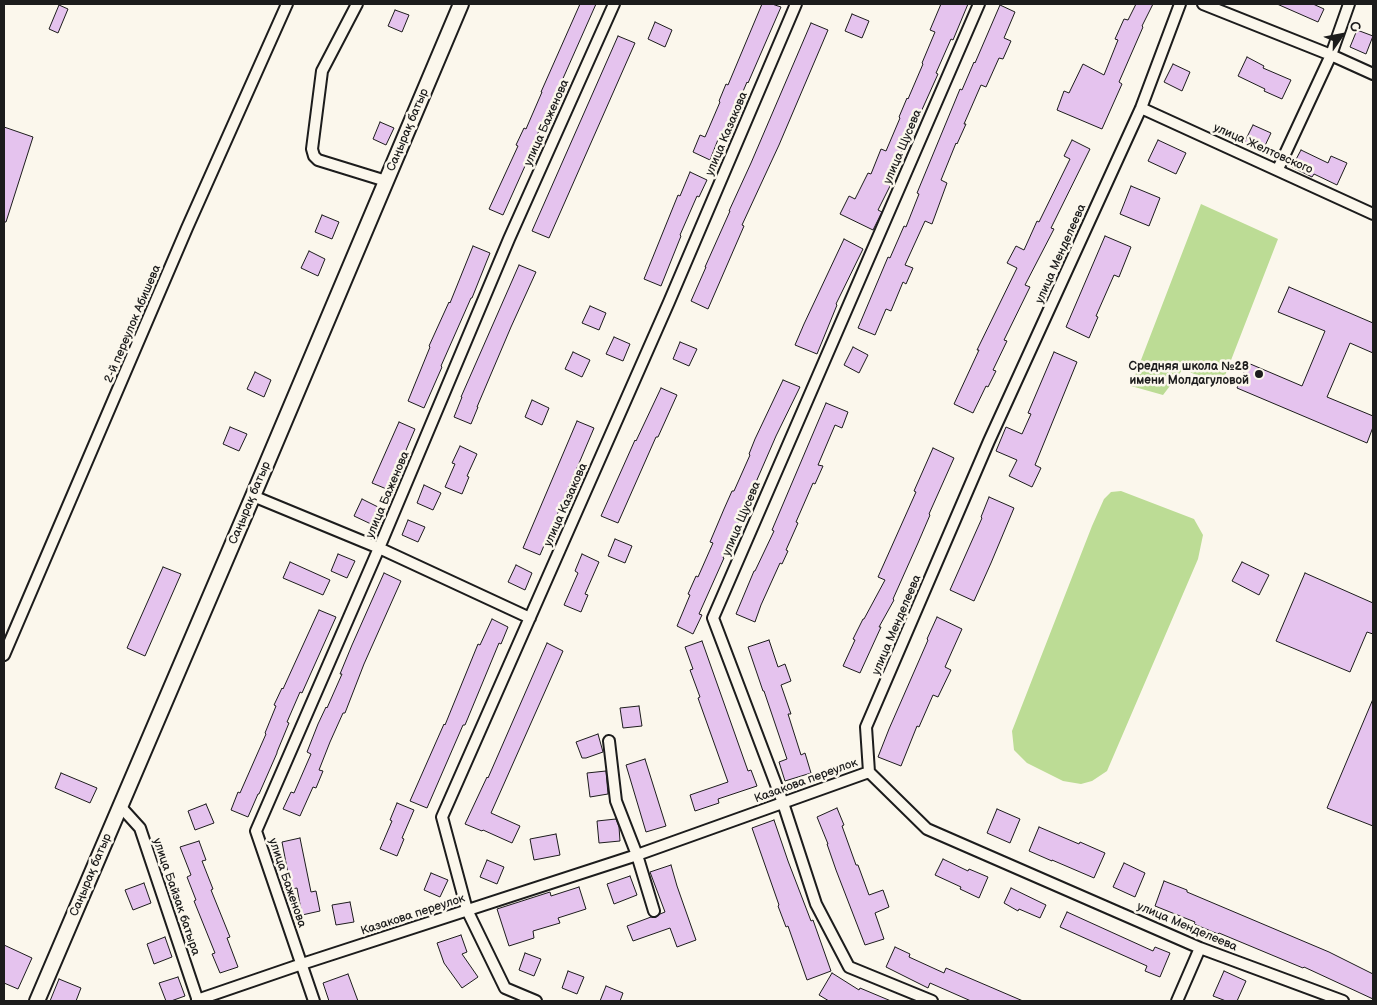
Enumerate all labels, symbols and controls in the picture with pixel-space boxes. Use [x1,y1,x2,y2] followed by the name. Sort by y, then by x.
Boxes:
[1317,10,1367,60] north arrow
[1345,18,1365,35] text: С
[521,77,573,169] street label: улица Баженова
[384,86,432,174] street label: Саңырақ батыр
[703,90,751,178] street label: улица Казакова
[881,108,925,186] street label: улица Щусева
[1211,121,1315,177] street label: улица Желтовского
[1033,202,1089,306] street label: улица Менделеева
[102,263,164,385] street label: 2-й переулок Абишева
[1129,360,1249,388] place label: Средняя школа №28 имени Молдагуловой
[1253,368,1265,380] marker: Средняя школа №28 имени Молдагуловой
[363,449,413,541] street label: улица Баженова
[226,459,274,547] street label: Саңырақ батыр
[541,461,591,549] street label: улица Казакова
[720,480,764,558] street label: улица Щусева
[869,573,925,677] street label: улица Менделеева
[752,756,860,806] street label: Казакова переулок
[67,831,115,919] street label: Саңырақ батыр
[149,837,203,957] street label: улица Байзак батыра
[265,837,309,929] street label: улица Баженова
[359,891,467,939] street label: Казакова переулок
[1135,899,1239,955] street label: улица Менделеева

